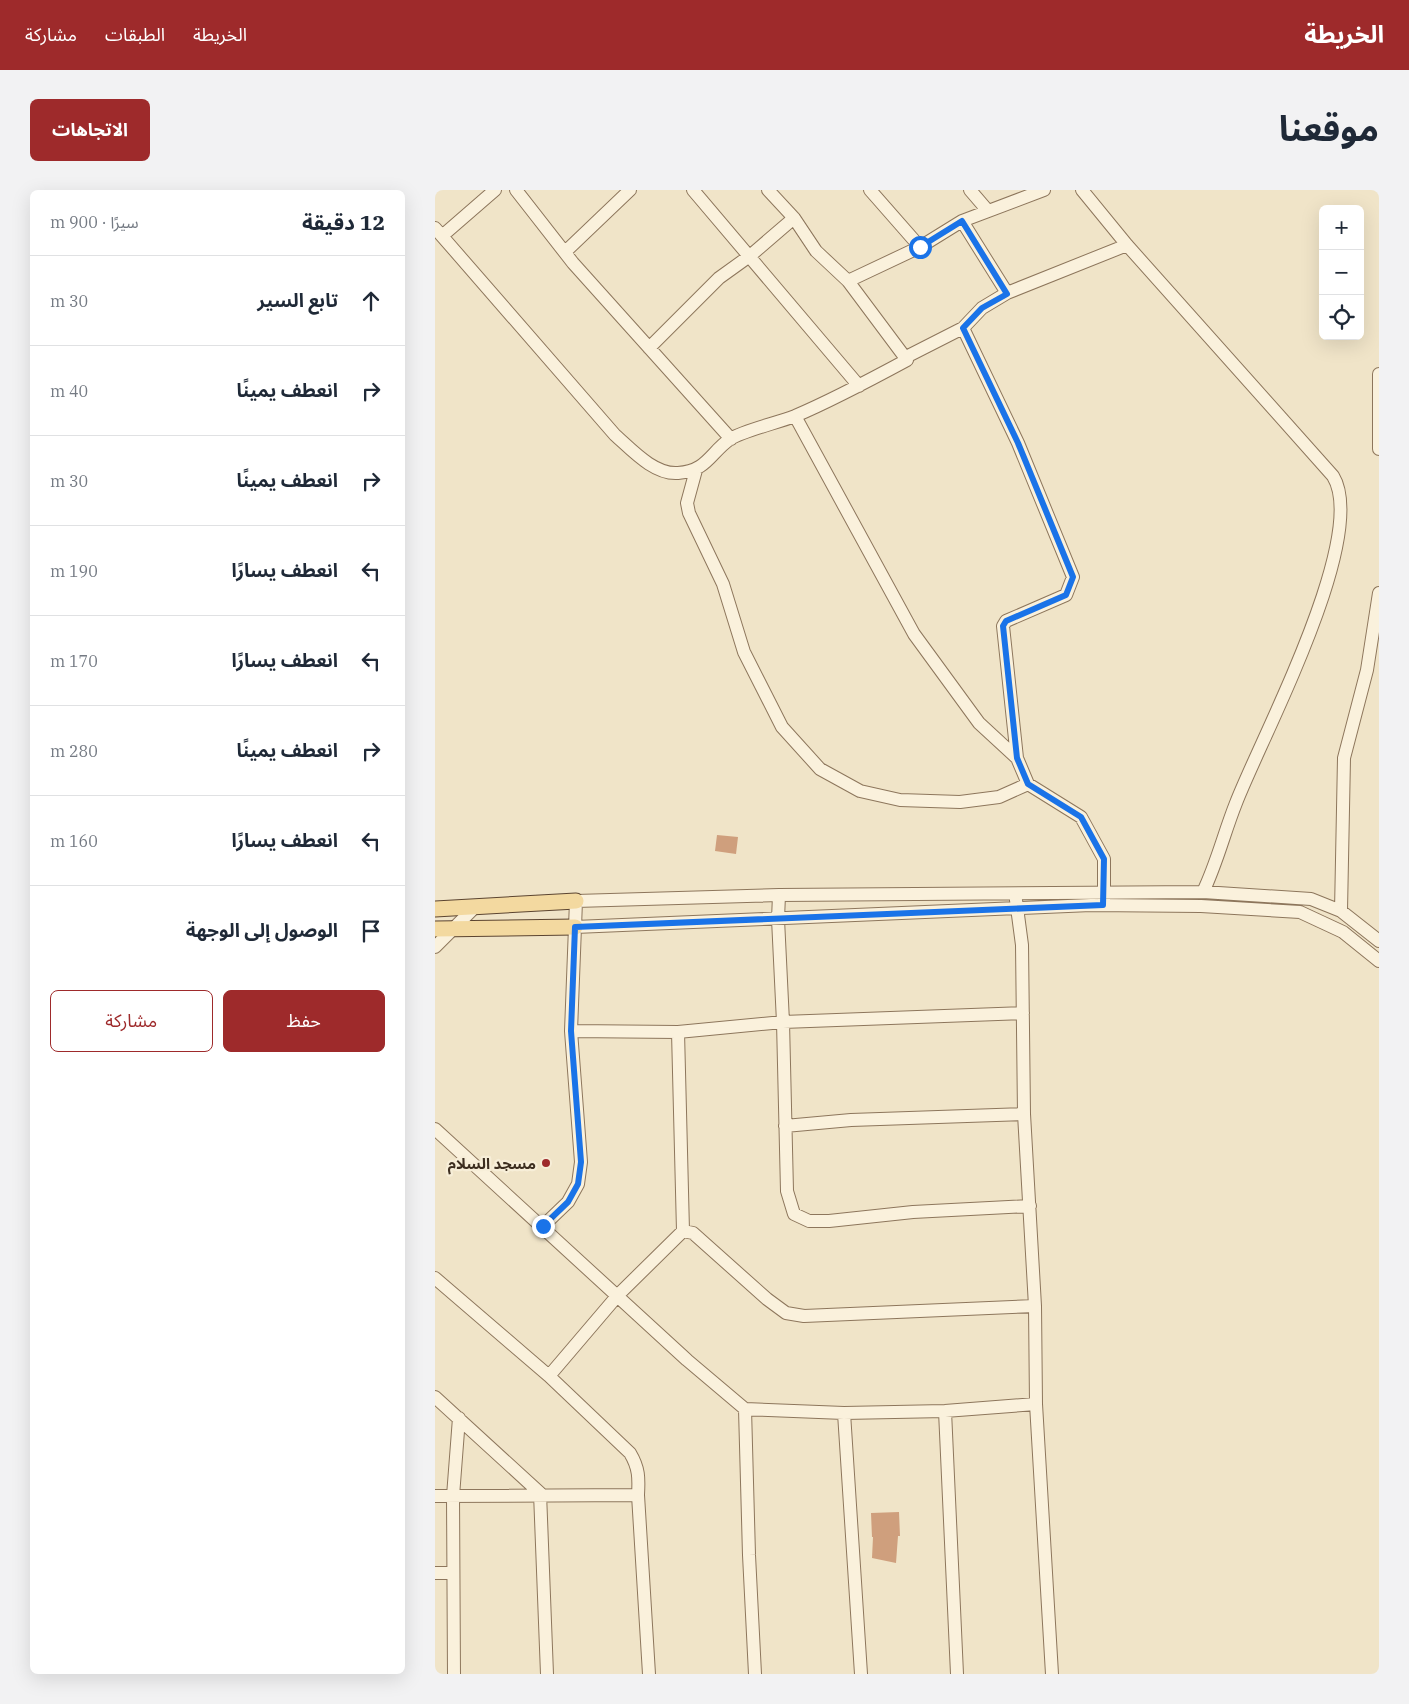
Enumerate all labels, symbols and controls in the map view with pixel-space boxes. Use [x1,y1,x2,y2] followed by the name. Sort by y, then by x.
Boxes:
[1304,18,1384,50] text: الخريطة
[25,23,77,46] text: مشاركة
[105,23,165,46] text: الطبقات
[193,23,247,46] text: الخريطة
[30,99,150,161] button: الاتجاهات
[1279,105,1379,151] text: موقعنا
[1319,205,1364,340] map controls
[1319,205,1364,250] button: +
[302,208,385,236] text: 12 دقيقة
[50,212,139,232] text: سيرًا · 900 m
[909,236,932,259] route start
[1319,250,1364,295] button: −
[357,287,385,315] icon: ahead
[257,288,338,312] text: تابع السير
[50,291,88,311] text: 30 m
[1319,295,1364,340] button: locate
[357,377,385,405] icon: right
[236,378,338,402] text: انعطف يمينًا
[50,381,88,401] text: 40 m
[357,467,385,495] icon: right
[236,468,338,492] text: انعطف يمينًا
[50,471,88,491] text: 30 m
[357,557,385,585] icon: left
[232,558,338,582] text: انعطف يسارًا
[50,561,98,581] text: 190 m
[357,647,385,675] icon: left
[232,648,338,672] text: انعطف يسارًا
[50,651,98,671] text: 170 m
[357,737,385,765] icon: right
[236,738,338,762] text: انعطف يمينًا
[50,741,98,761] text: 280 m
[357,827,385,855] icon: left
[232,828,338,852] text: انعطف يسارًا
[50,831,98,851] text: 160 m
[357,917,385,945] icon: arrive
[186,918,338,942] text: الوصول إلى الوجهة
[50,990,213,1052] button: مشاركة
[223,990,385,1052] button: حفظ
[448,1154,536,1175] place label: مسجد السلام
[540,1157,552,1169] marker: مسجد السلام
[532,1215,555,1238] route end

